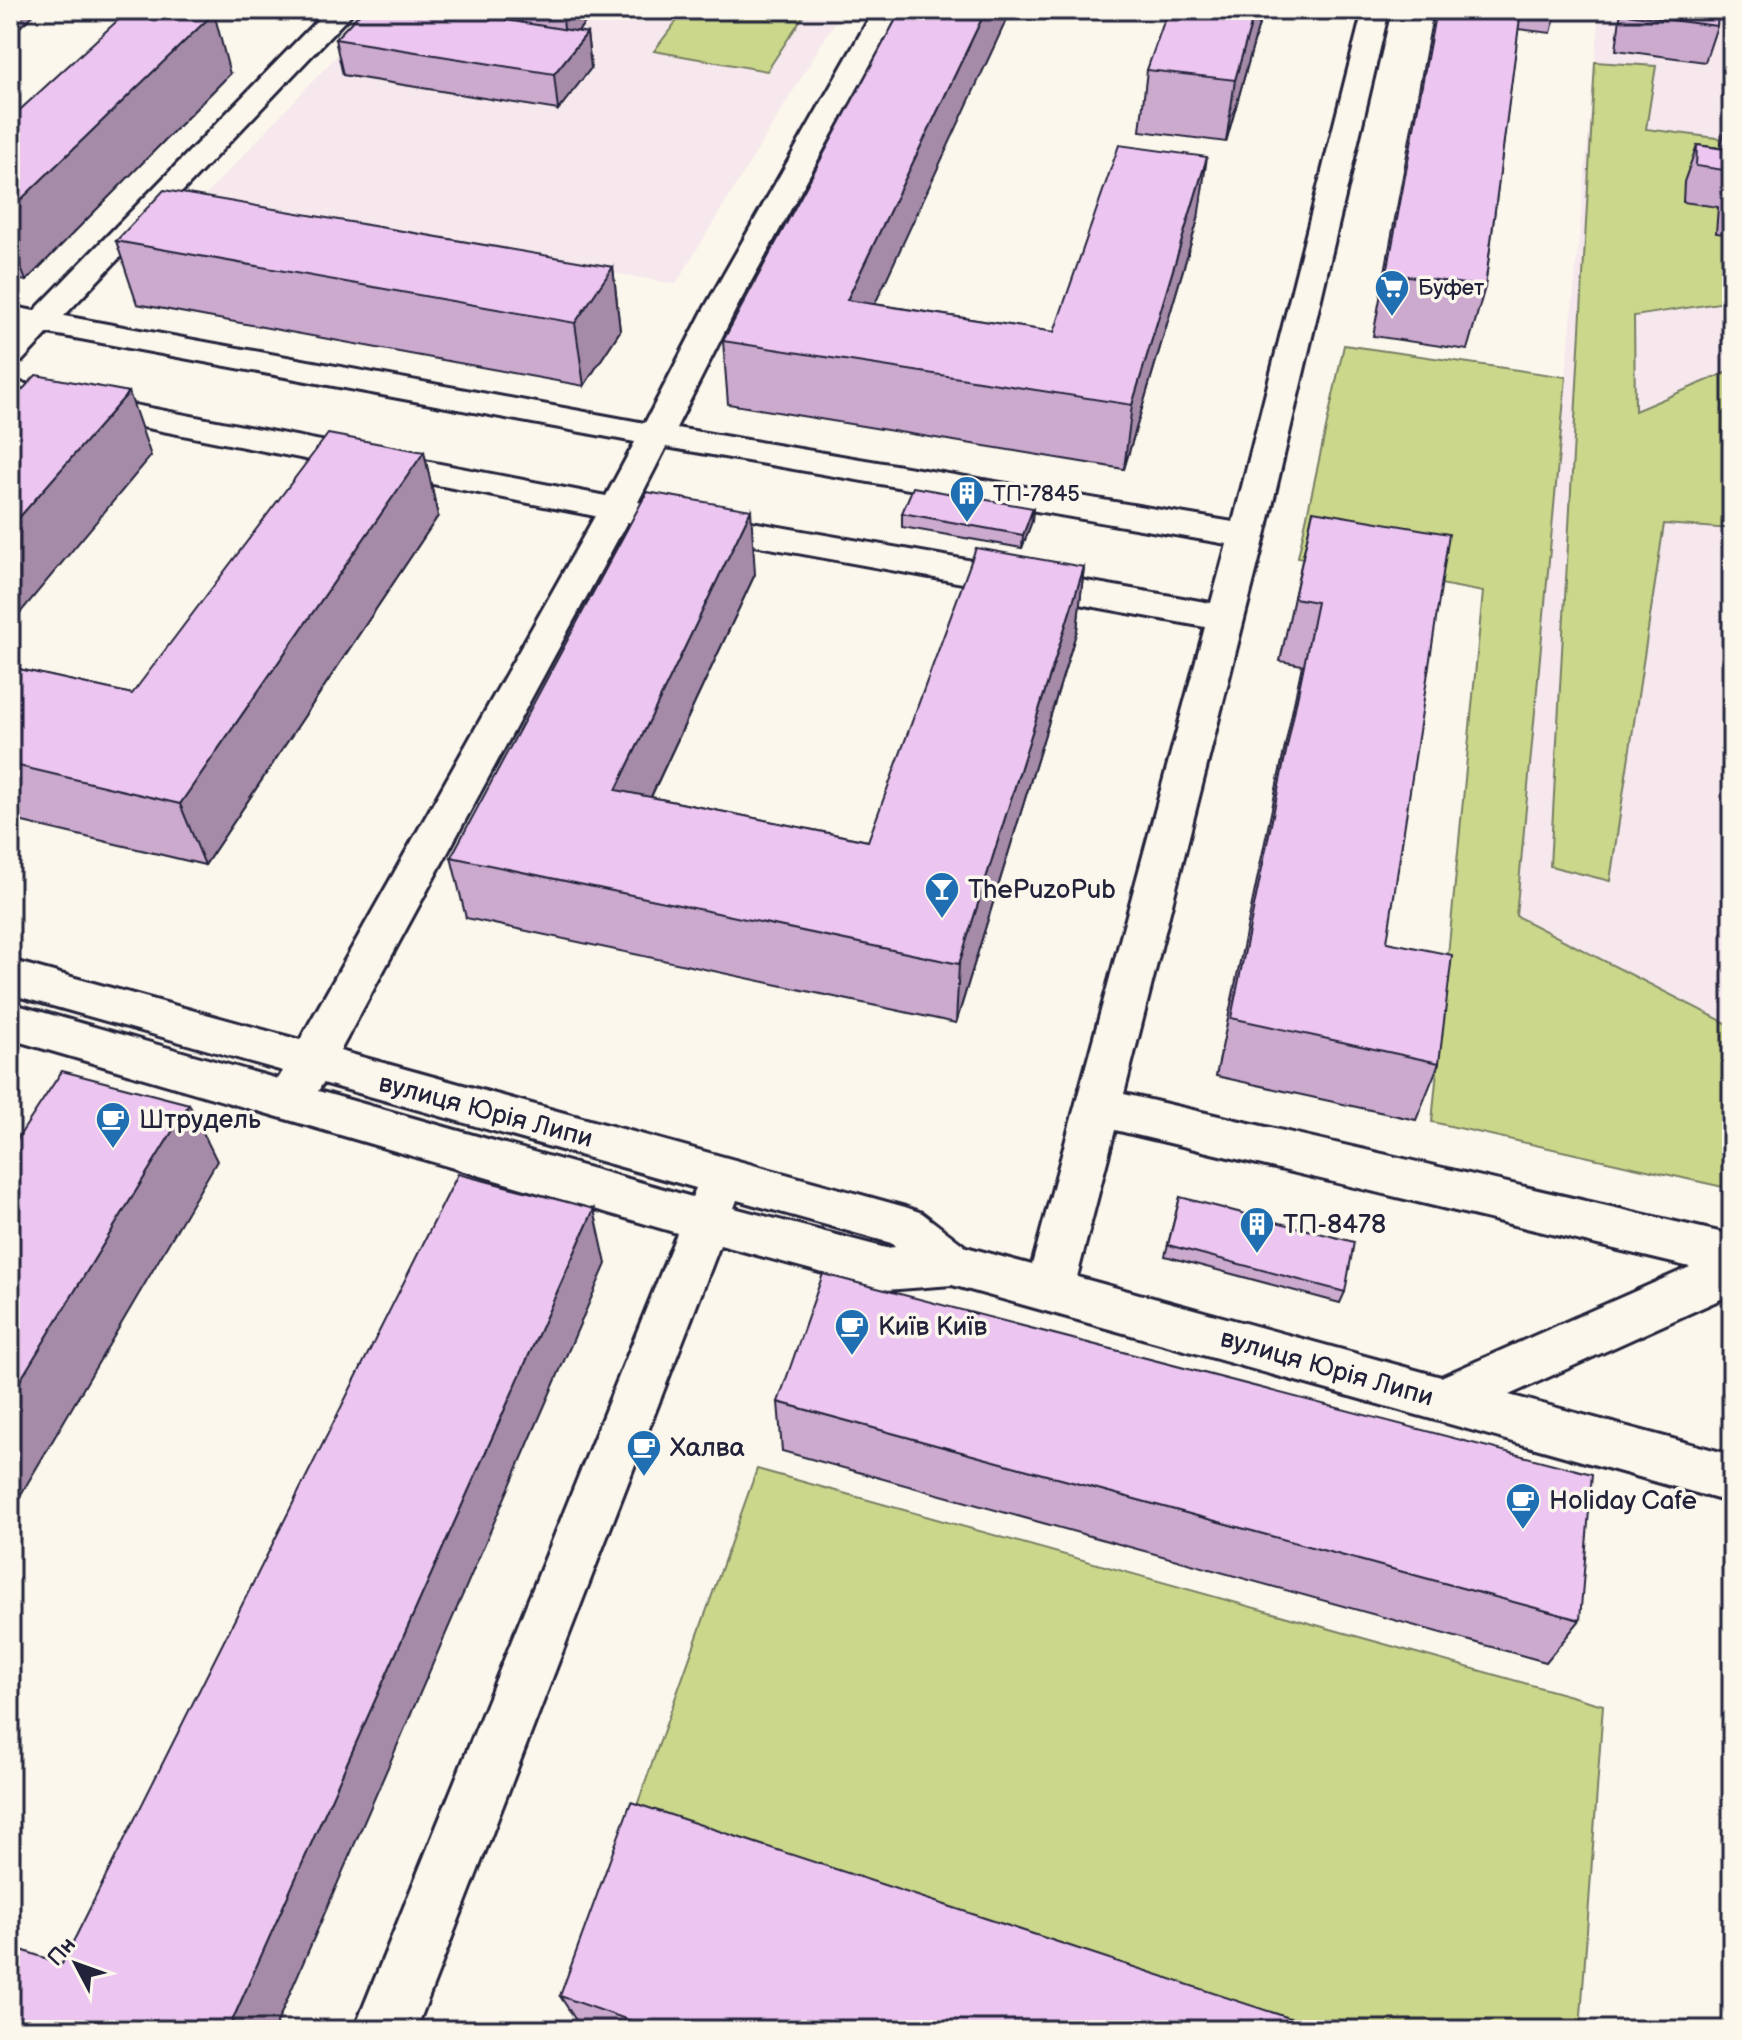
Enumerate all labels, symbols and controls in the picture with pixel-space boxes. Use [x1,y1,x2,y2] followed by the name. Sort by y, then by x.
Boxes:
[1373,268,1411,318] supermarket icon: Буфет
[1418,275,1485,302] place label: Буфет
[948,474,986,524] building icon: ТП-7845
[993,481,1080,508] place label: ТП-7845
[923,870,961,920] bar icon: ThePuzoPub
[968,875,1116,906] place label: ThePuzoPub
[375,1068,596,1155] street label: вулиця Юрія Липи
[94,1100,132,1150] cafe icon: Штрудель
[139,1105,261,1136] place label: Штрудель
[1238,1205,1276,1255] building icon: ТП-8478
[1283,1210,1386,1241] place label: ТП-8478
[833,1307,871,1357] cafe icon: Київ Київ
[878,1312,987,1343] place label: Київ Київ
[1216,1323,1437,1414] street label: вулиця Юрія Липи
[625,1428,663,1478] cafe icon: Халва
[670,1433,745,1464] place label: Халва
[1504,1481,1542,1531] cafe icon: Holiday Cafe
[1549,1486,1697,1517] place label: Holiday Cafe
[36,1924,116,2004] north arrow
[42,1932,82,1972] text: Пн

